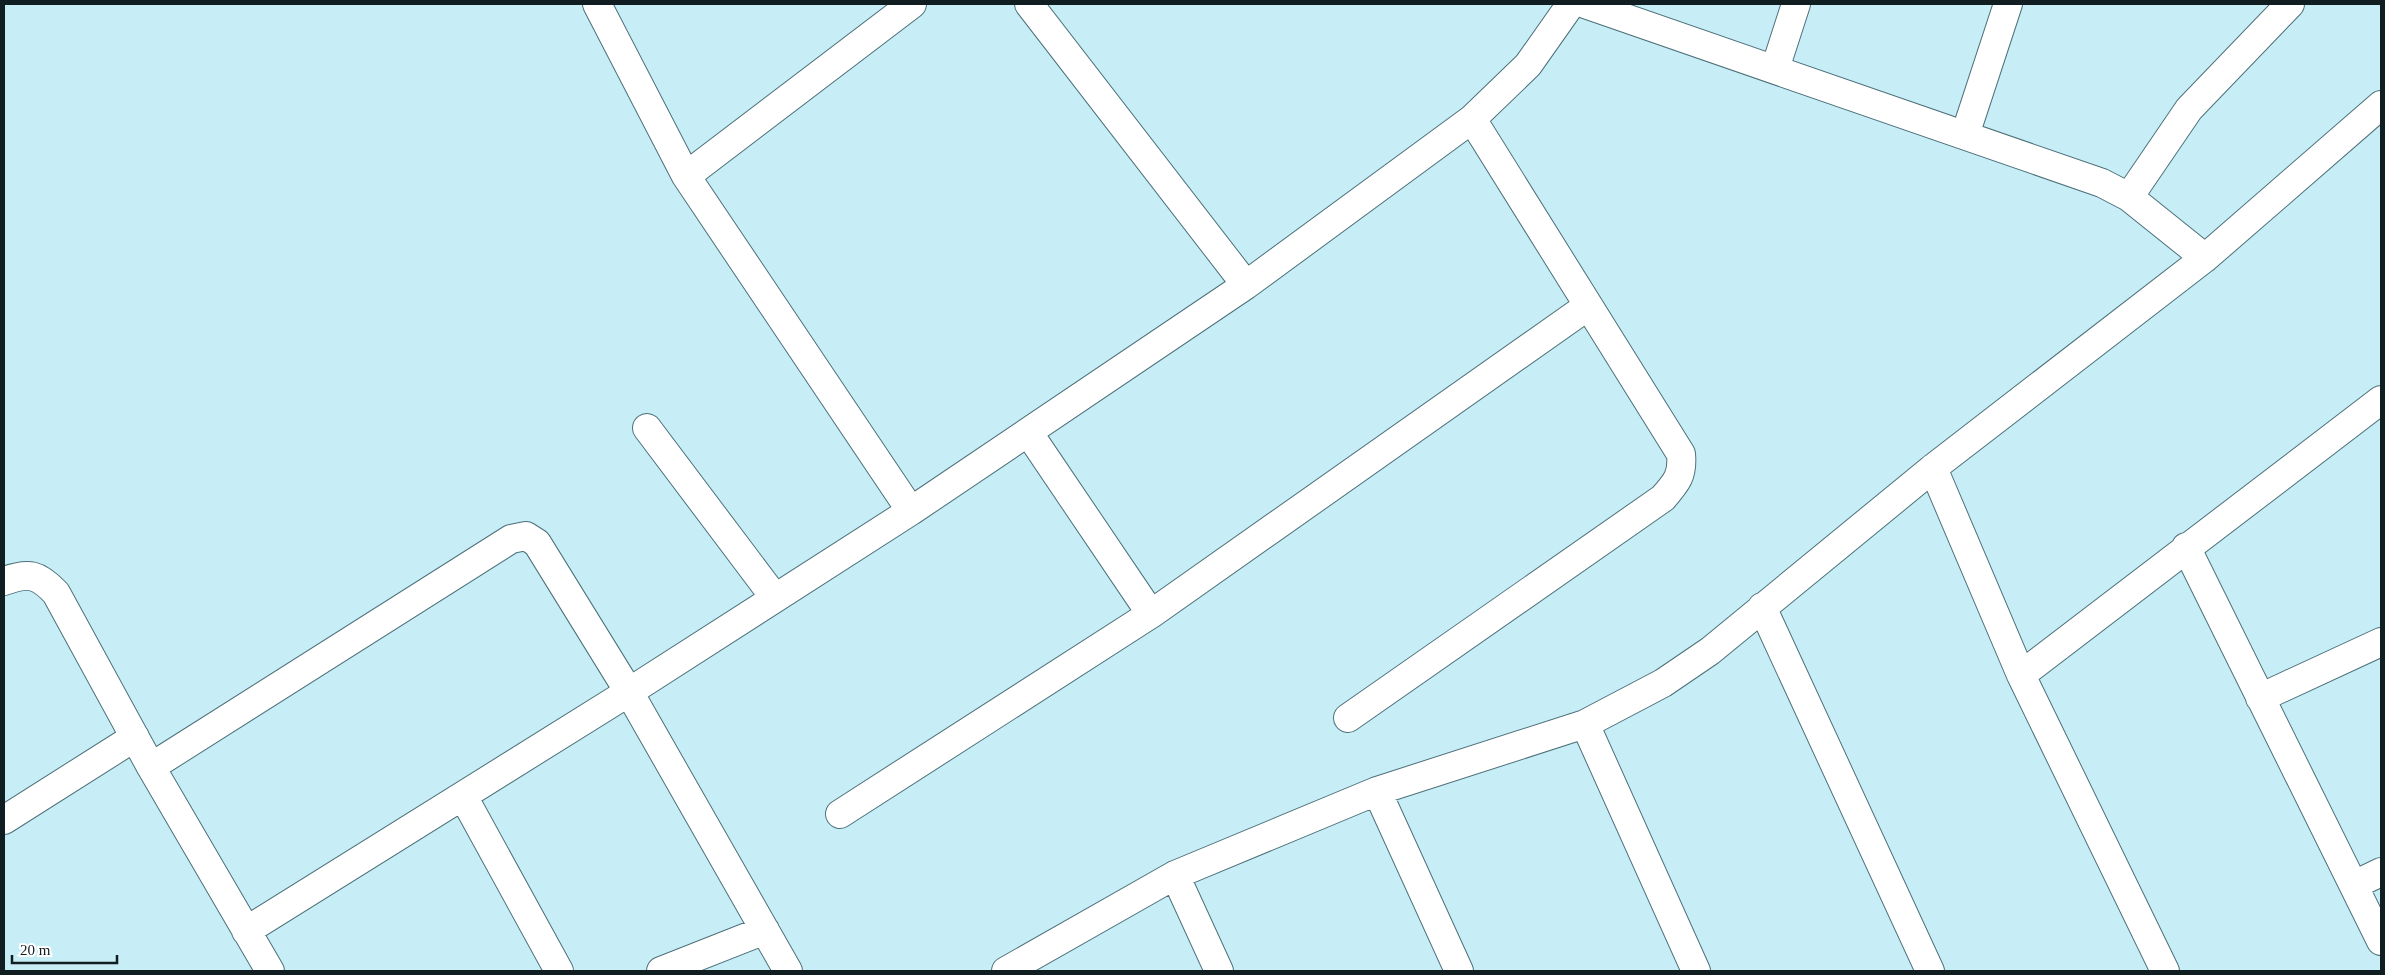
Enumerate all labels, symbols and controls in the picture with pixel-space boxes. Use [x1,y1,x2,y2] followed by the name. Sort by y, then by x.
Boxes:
[12,932,118,964] scale bar
[20,942,51,958] text: 20 m

